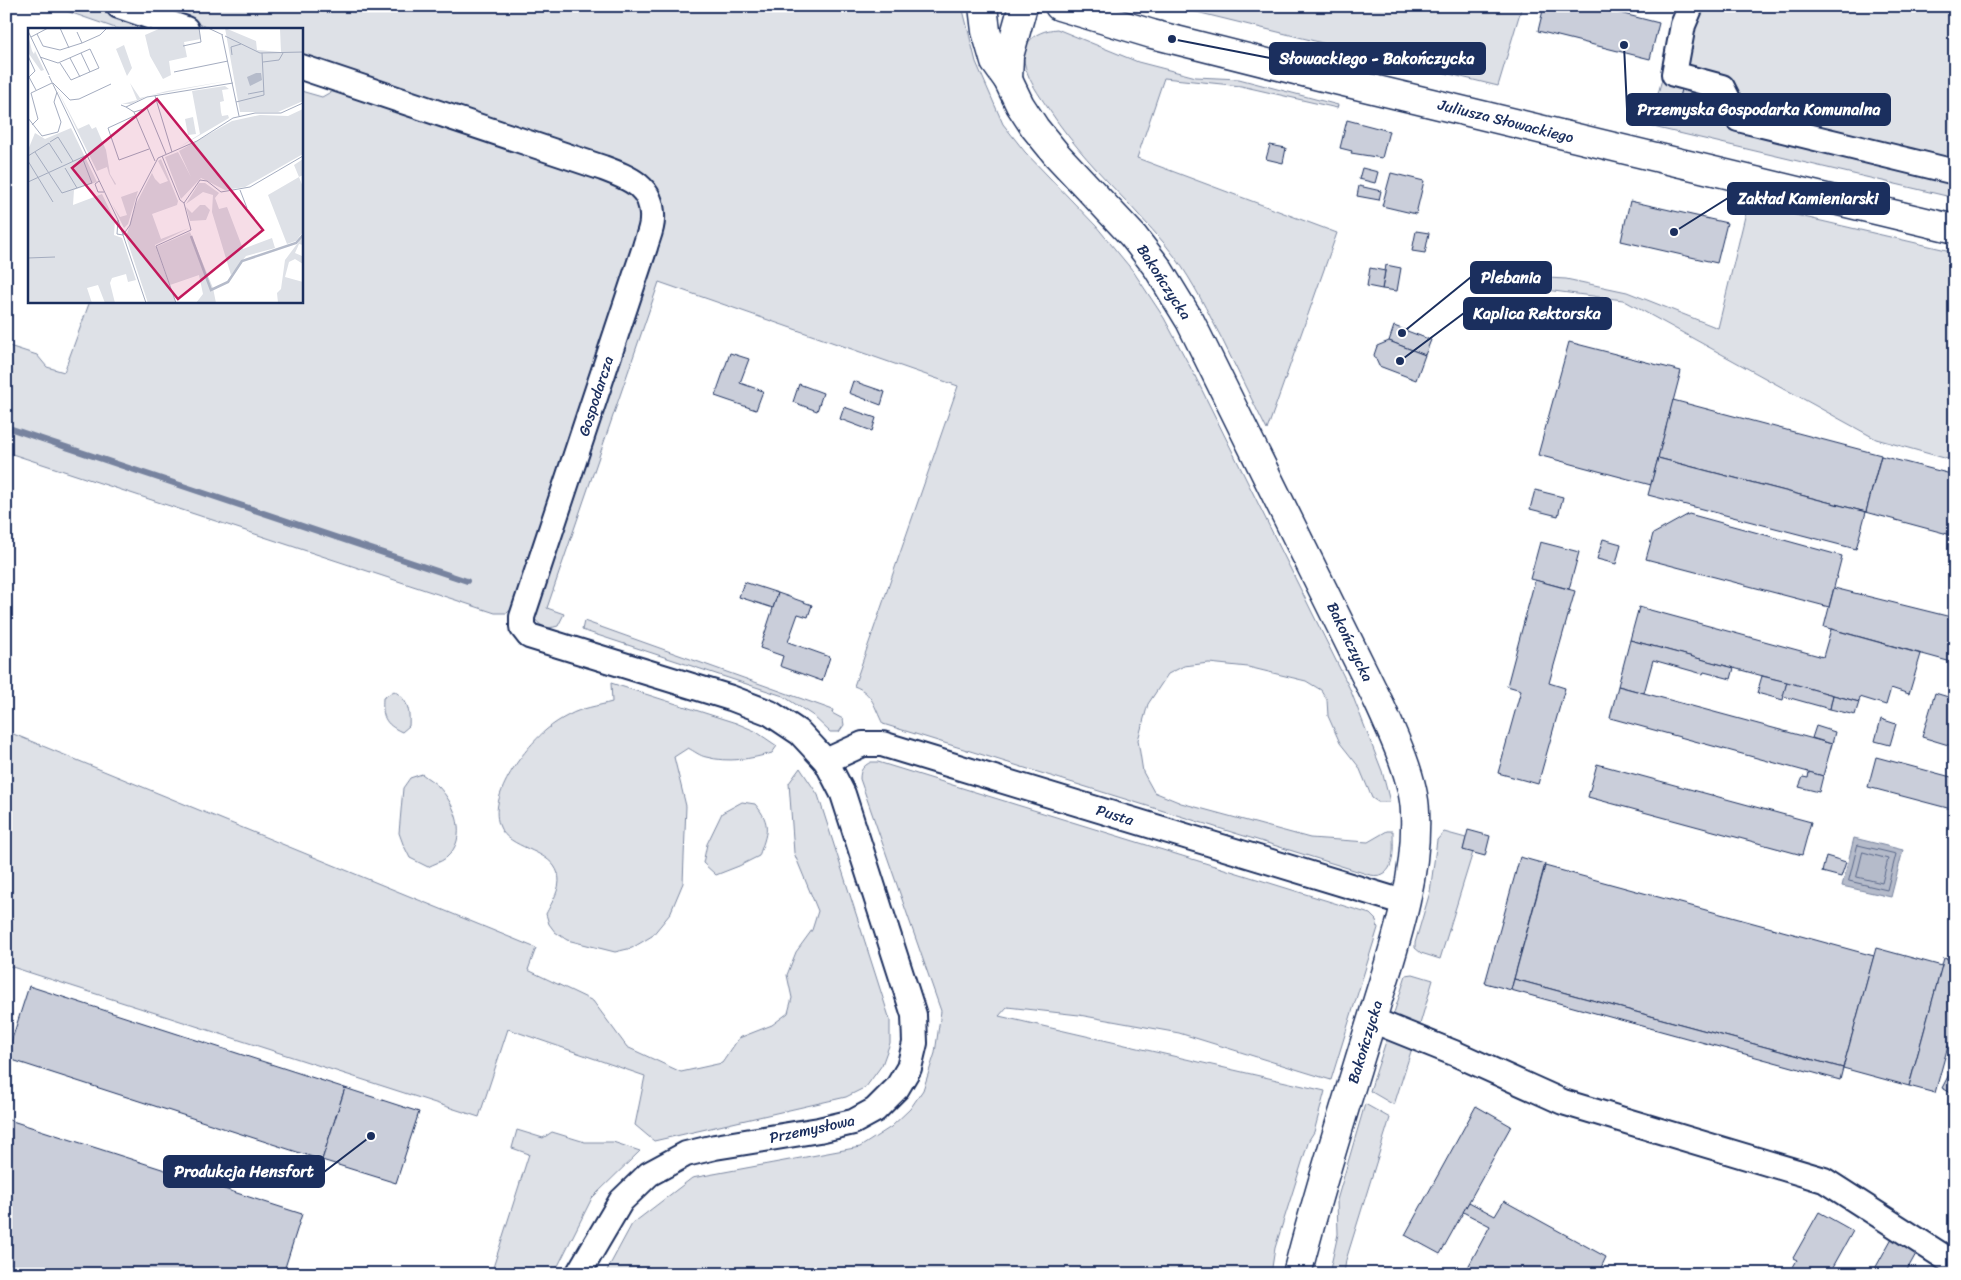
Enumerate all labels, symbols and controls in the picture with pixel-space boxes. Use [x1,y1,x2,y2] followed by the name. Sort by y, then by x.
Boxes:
[28,28,302,302] inset map
[1270,43,1485,74] callout: Słowackiego - Bakończycka
[1278,44,1475,73] text: Słowackiego - Bakończycka
[1434,91,1577,151] street label: Juliusza Słowackiego
[1627,94,1890,125] callout: Przemyska Gospodarka Komunalna
[1638,95,1880,124] text: Przemyska Gospodarka Komunalna
[1728,183,1889,214] callout: Zakład Kamieniarski
[1737,184,1880,213] text: Zakład Kamieniarski
[1130,239,1199,326] street label: Bakończycka
[1471,262,1551,293] callout: Plebania
[1481,263,1541,292] text: Plebania
[1464,298,1611,329] callout: Kaplica Rektorska
[1472,299,1602,328] text: Kaplica Rektorska
[571,352,621,440] street label: Gospodarcza
[1319,598,1381,687] street label: Bakończycka
[1093,797,1137,833] street label: Pusta
[1340,997,1390,1087] street label: Bakończycka
[767,1107,858,1151] street label: Przemysłowa
[164,1156,324,1187] callout: Produkcja Hensfort
[174,1157,314,1186] text: Produkcja Hensfort

